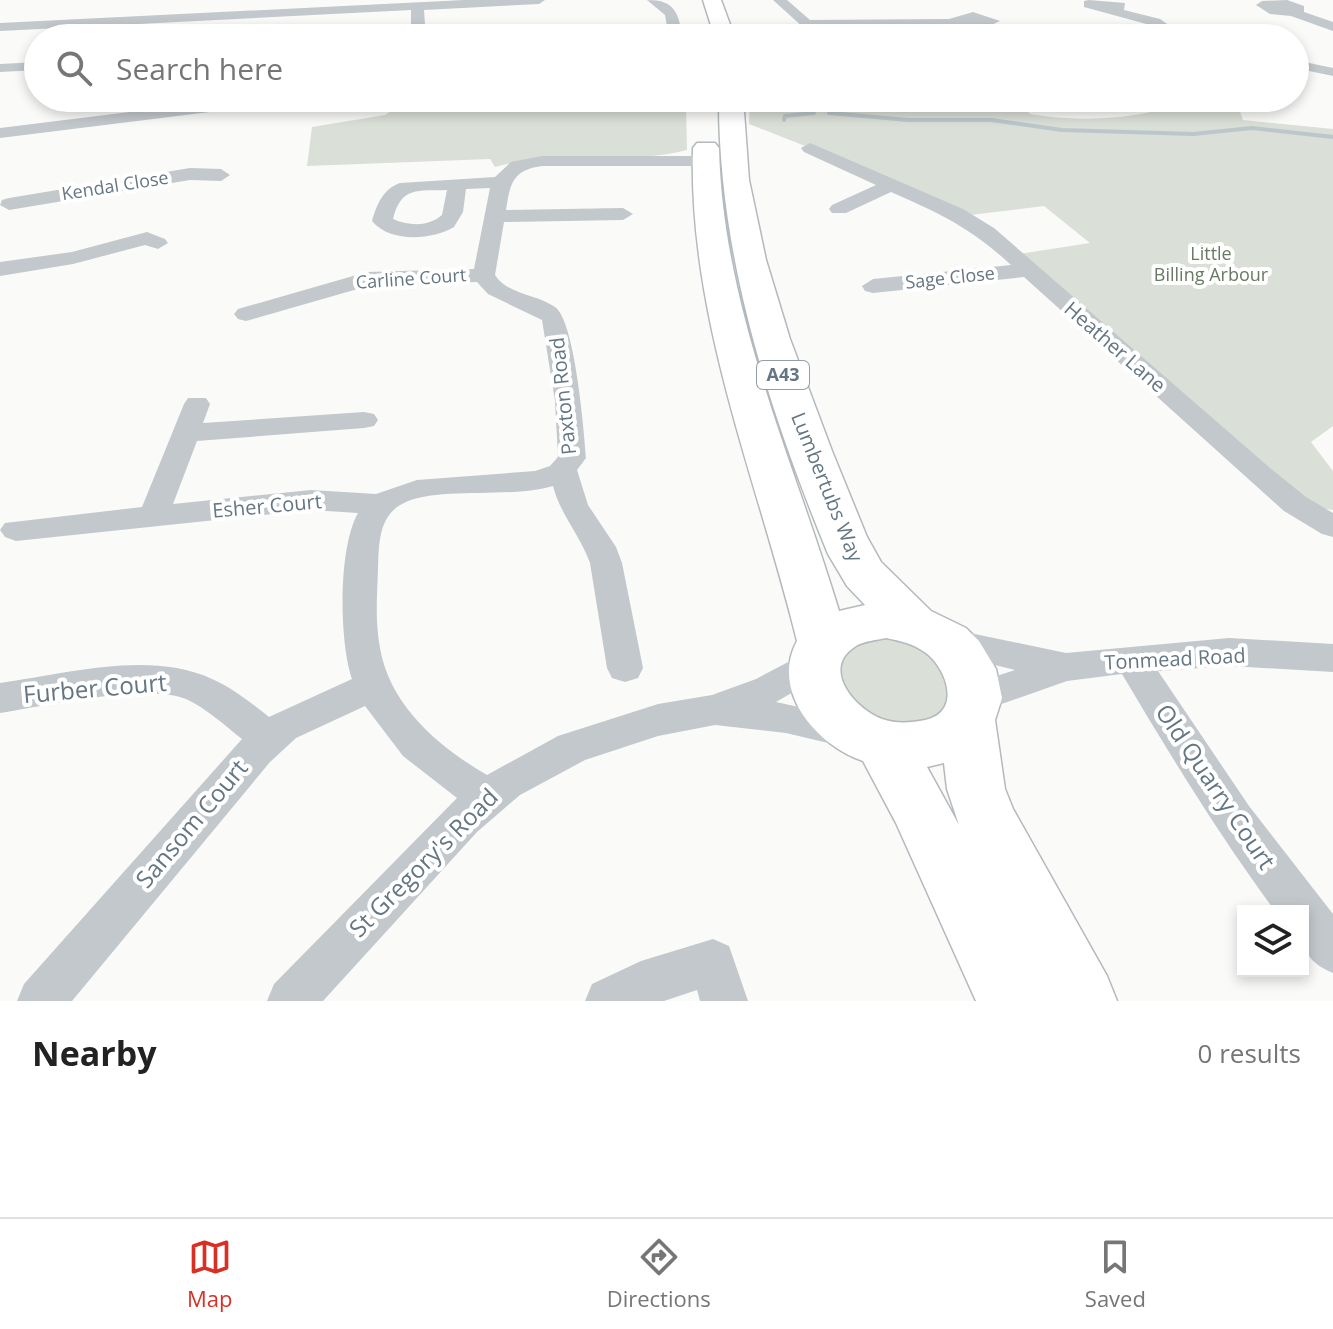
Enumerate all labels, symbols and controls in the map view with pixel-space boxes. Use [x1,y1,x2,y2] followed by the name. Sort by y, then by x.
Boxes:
[24,24,1309,112] search box
[52,46,96,90] icon: search
[116,48,283,89] text: Search here
[60,165,170,205] street label: Kendal Close
[1154,241,1269,286] park label: Little Billing Arbour
[904,260,996,294] street label: Sage Close
[355,262,467,294] street label: Carline Court
[1059,295,1172,398] street label: Heather Lane
[543,336,582,456] street label: Paxton Road
[757,361,809,389] road number: A43
[785,408,870,566] street label: Lumbertubs Way
[211,487,323,524] street label: Esher Court
[1104,641,1246,676] street label: Tonmead Road
[22,665,168,710] street label: Furber Court
[1149,697,1284,875] street label: Old Quarry Court
[127,752,254,894] street label: Sansom Court
[341,780,505,944] street label: St Gregory's Road
[1237,905,1309,977] map controls
[1237,905,1309,977] button: layers
[32,1030,157,1076] text: Nearby
[1198,1035,1301,1071] text: 0 results
[187,1235,233,1313] tab: Map
[607,1235,711,1313] tab: Directions
[1085,1235,1146,1313] tab: Saved

